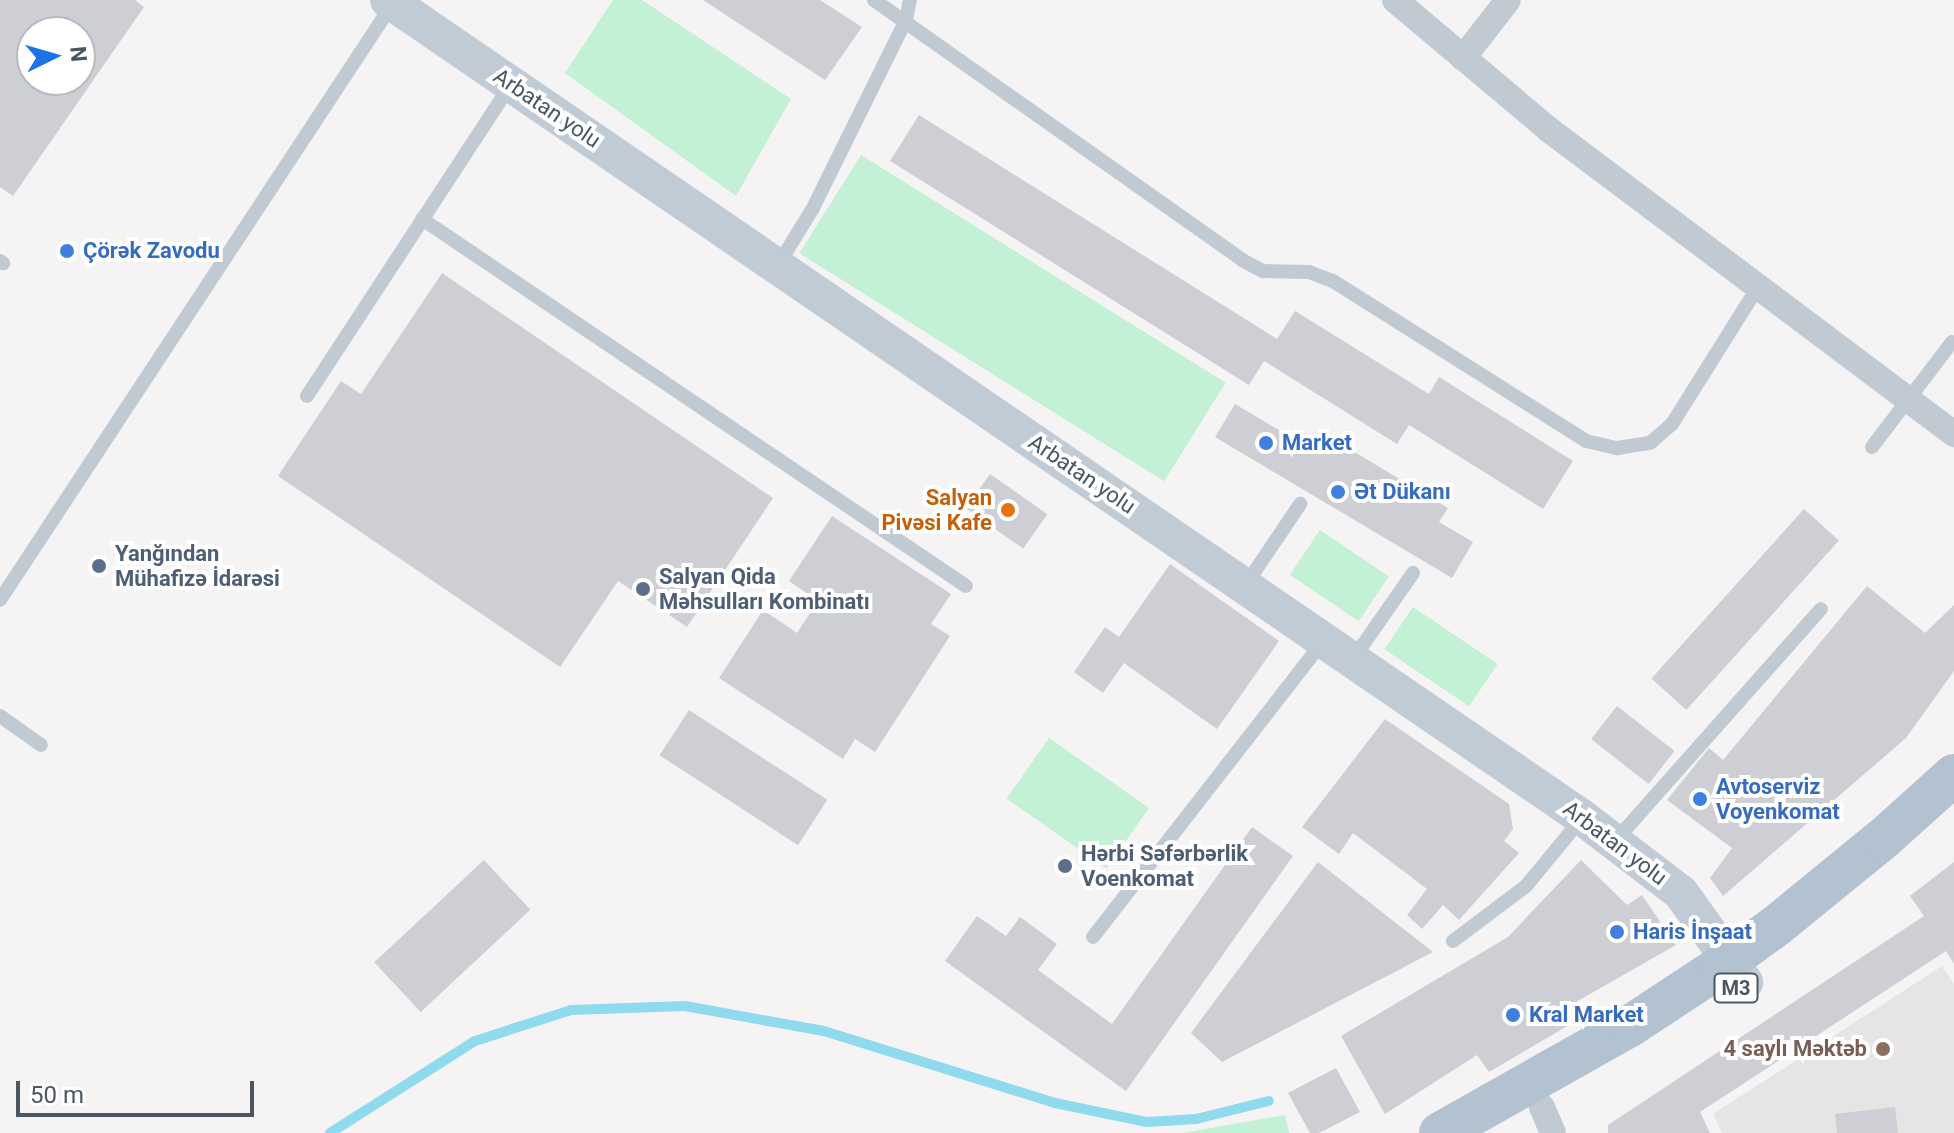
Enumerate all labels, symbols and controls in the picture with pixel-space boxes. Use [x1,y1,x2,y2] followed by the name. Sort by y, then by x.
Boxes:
[16,16,96,96] north arrow
[65,45,92,63] text: N
[489,63,605,153] street label: Arbatan yolu
[83,238,220,264] place label: Çörək Zavodu
[58,242,76,260] marker: Çörək Zavodu
[1024,429,1140,519] street label: Arbatan yolu
[1282,430,1352,456] place label: Market
[1257,434,1275,452] marker: Market
[1354,479,1451,505] place label: Ət Dükanı
[1329,483,1347,501] marker: Ət Dükanı
[881,484,992,536] place label: Salyan Pivəsi Kafe
[999,501,1017,519] marker: Salyan Pivəsi Kafe
[115,540,280,592] place label: Yanğından Mühafizə İdarəsi
[90,557,108,575] marker: Yanğından Mühafizə İdarəsi
[659,563,870,614] place label: Salyan Qida Məhsulları Kombinatı
[634,580,652,598] marker: Salyan Qida Məhsulları Kombinatı
[1716,773,1840,824] place label: Avtoserviz Voyenkomat
[1691,790,1709,808] marker: Avtoserviz Voyenkomat
[1558,795,1672,891] street label: Arbatan yolu
[1081,840,1248,892] place label: Hərbi Səfərbərlik Voenkomat
[1056,857,1074,875] marker: Hərbi Səfərbərlik Voenkomat
[1633,919,1752,945] place label: Haris İnşaat
[1608,923,1626,941] marker: Haris İnşaat
[1712,972,1760,1004] road number: M3
[1529,1002,1644,1028] place label: Kral Market
[1504,1006,1522,1024] marker: Kral Market
[1724,1036,1867,1062] place label: 4 saylı Məktəb
[1874,1040,1892,1058] marker: 4 saylı Məktəb
[20,1065,258,1115] scale bar
[30,1081,84,1109] text: 50 m

